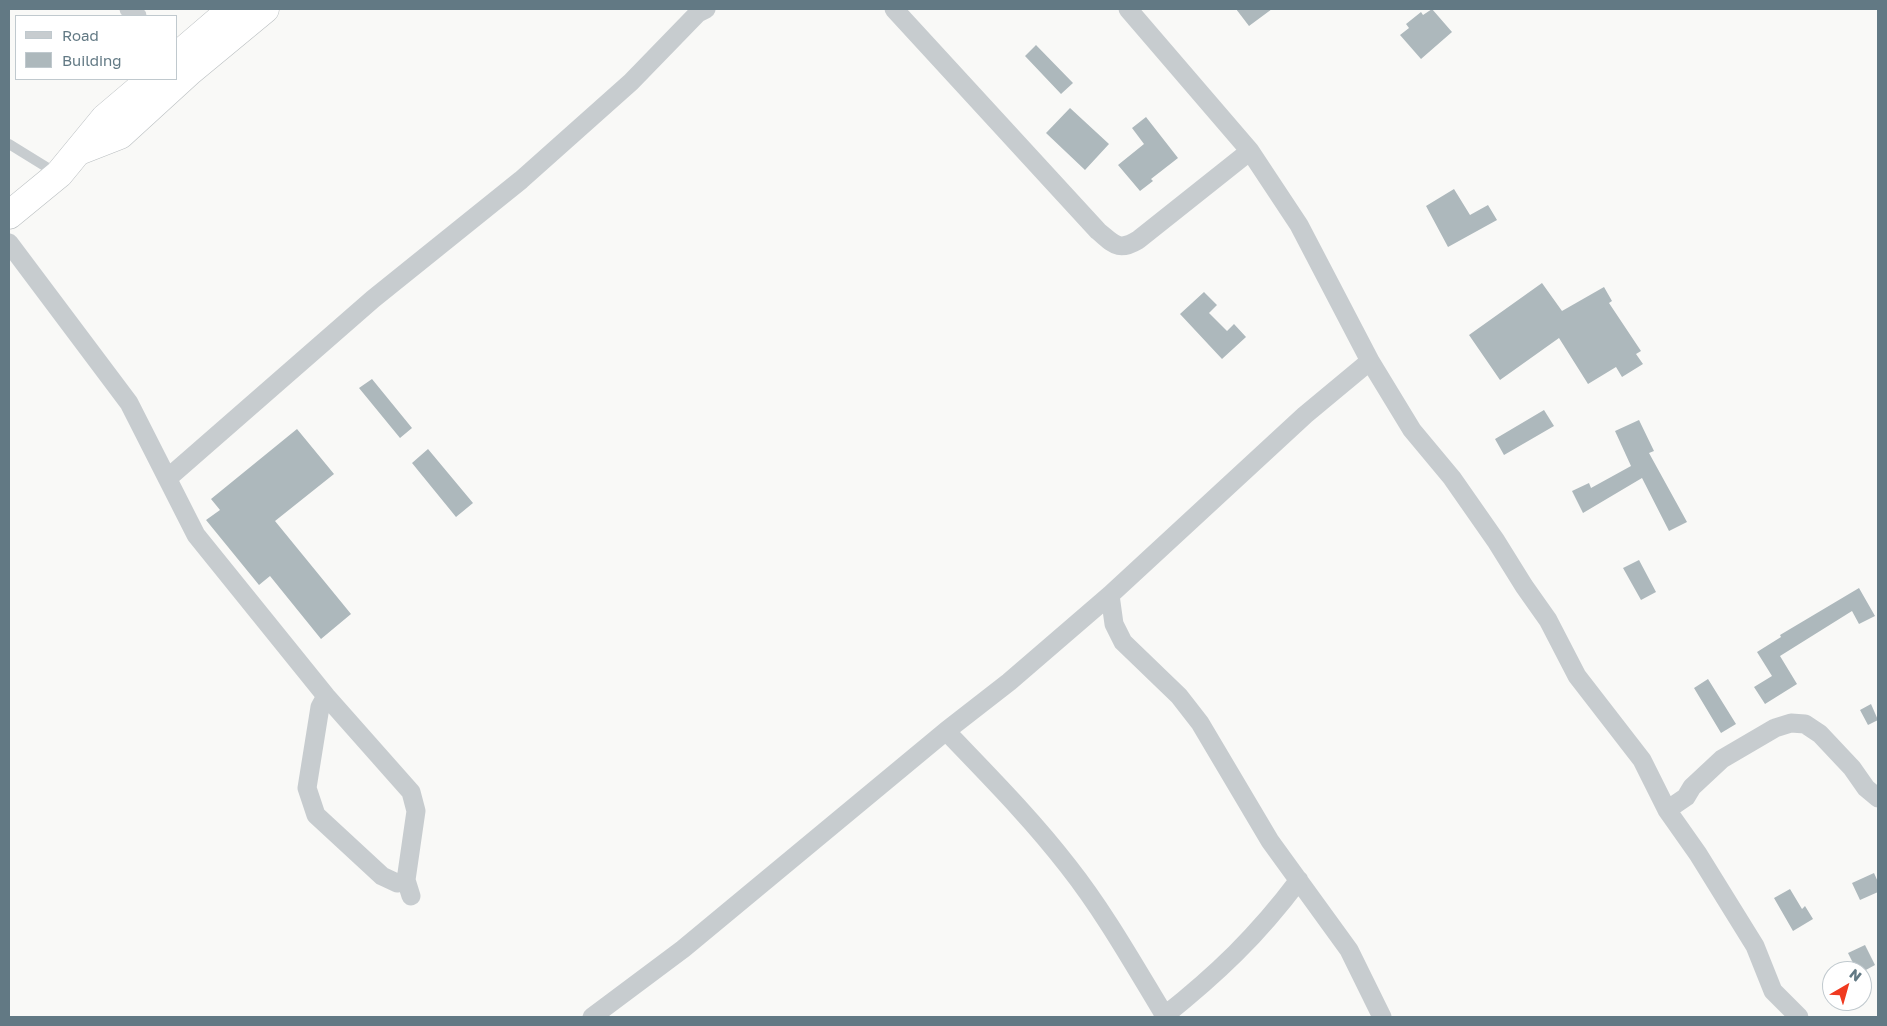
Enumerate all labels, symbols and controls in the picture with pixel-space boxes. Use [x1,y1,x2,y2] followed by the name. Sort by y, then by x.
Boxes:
[15,15,178,80] legend
[62,26,99,44] text: Road
[62,51,122,69] text: Building
[1822,961,1872,1011] north arrow
[1846,965,1865,985] text: N

